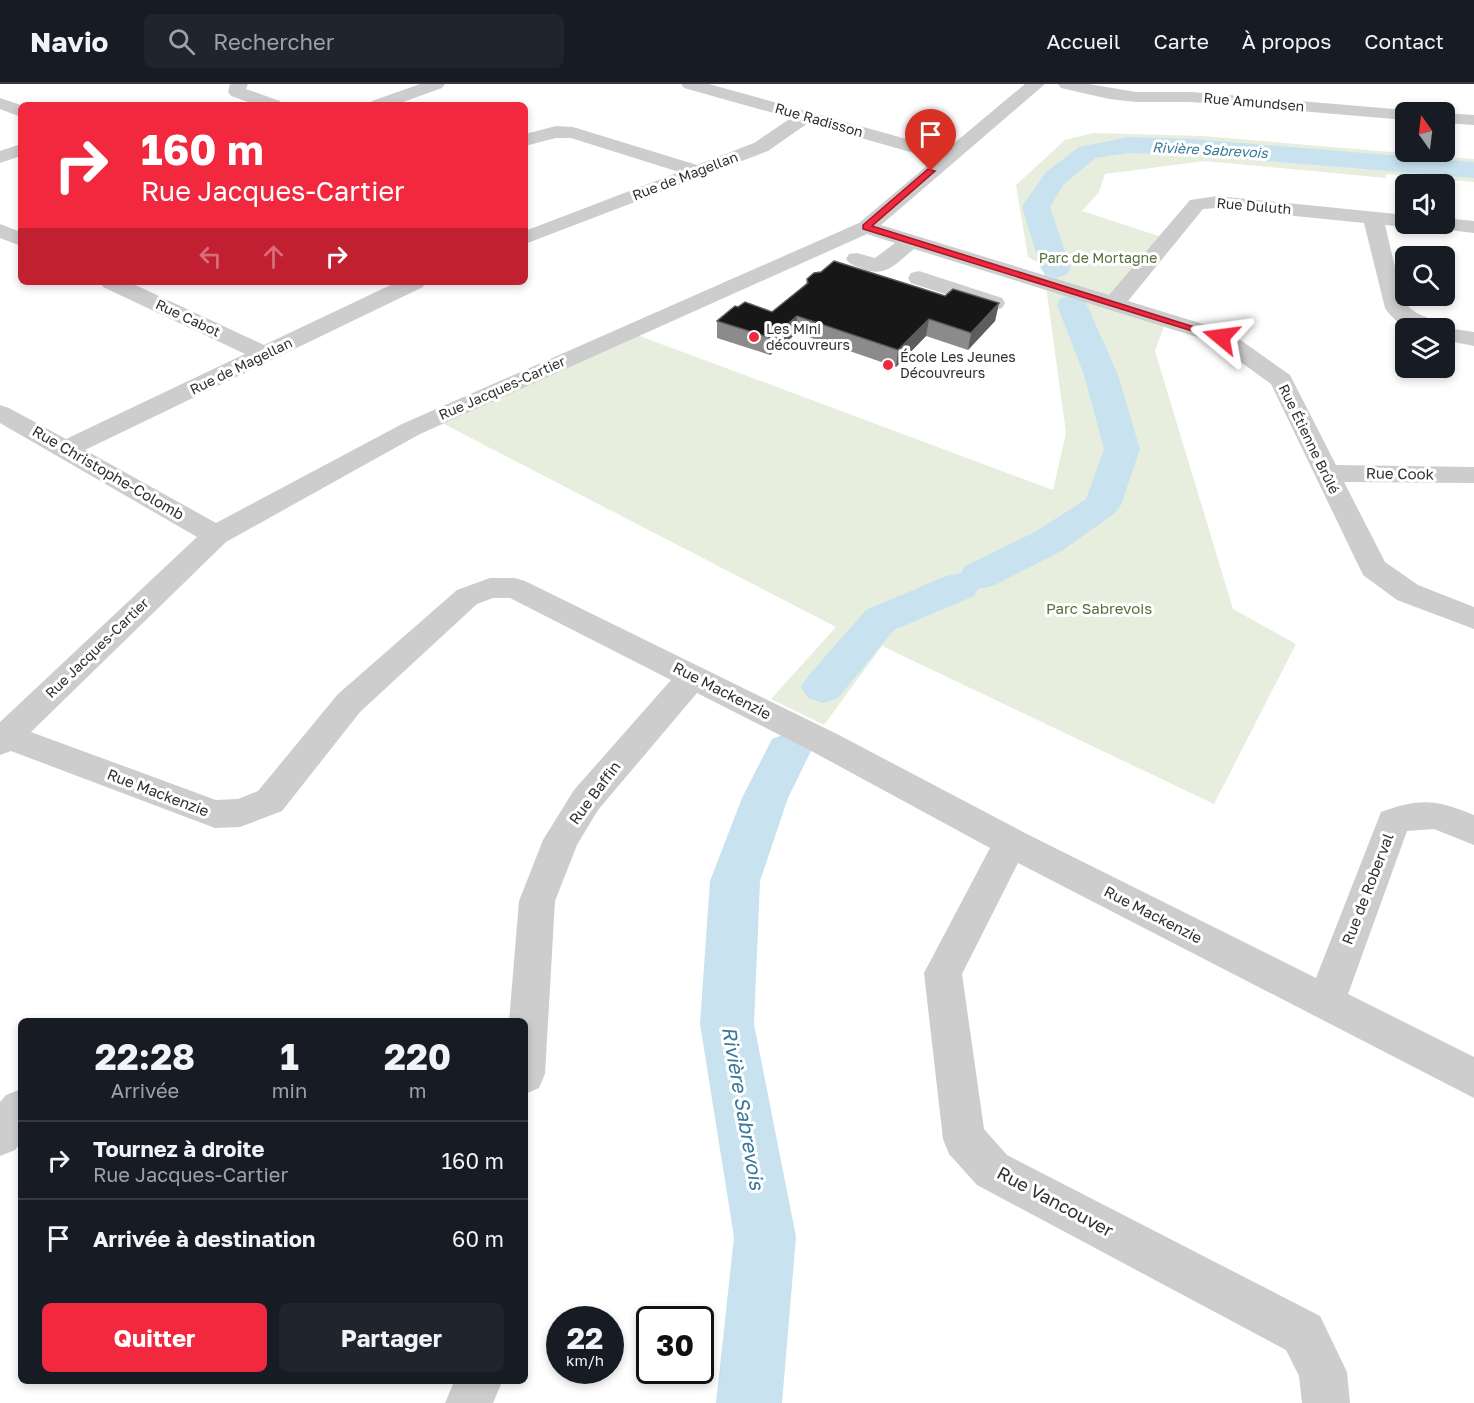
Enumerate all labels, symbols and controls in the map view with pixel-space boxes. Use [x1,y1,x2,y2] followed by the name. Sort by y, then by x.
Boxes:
[144,14,564,68] search box
[30,25,108,58] text: Navio
[165,25,198,58] icon: search
[213,28,334,55] text: Rechercher
[1047,28,1120,54] text: Accueil
[1153,28,1209,54] text: Carte
[1242,28,1331,54] text: À propos
[1364,28,1444,54] text: Contact
[1203,89,1305,114] street label: Rue Amundsen
[773,99,865,140] street label: Rue Radisson
[1395,102,1455,162] north arrow
[1395,102,1455,378] map controls
[905,109,956,171] pin
[914,118,947,151] icon: arrive
[141,124,264,174] text: 160 m
[42,126,120,204] icon: right
[1152,138,1269,161] water label: Rivière Sabrevois
[630,148,740,203] street label: Rue de Magellan
[1395,174,1455,234] button: sound
[141,175,405,207] text: Rue Jacques-Cartier
[1216,194,1292,217] street label: Rue Duluth
[194,240,227,273] icon: left
[257,240,290,273] icon: ahead
[320,240,353,273] icon: right
[1395,246,1455,306] button: search
[1039,249,1157,266] park label: Parc de Mortagne
[153,295,223,340] street label: Rue Cabot
[1189,305,1253,369] position arrow
[1395,318,1455,378] button: layers
[766,320,850,353] place label: Les Mini découvreurs
[747,330,761,344] marker: Les Mini découvreurs
[187,333,295,398] street label: Rue de Magellan
[900,348,1016,381] place label: École Les Jeunes Découvreurs
[436,352,568,423] street label: Rue Jacques-Cartier
[881,358,895,372] marker: École Les Jeunes Découvreurs
[1276,381,1343,496] street label: Rue Étienne Brûlé
[30,421,187,523] street label: Rue Christophe-Colomb
[1366,463,1435,483] street label: Rue Cook
[42,594,152,701] street label: Rue Jacques-Cartier
[1046,599,1152,617] park label: Parc Sabrevois
[670,658,775,723] street label: Rue Mackenzie
[565,757,624,827] street label: Rue Baffin
[105,764,212,820] street label: Rue Mackenzie
[1338,830,1397,947] street label: Rue de Roberval
[1101,882,1206,947] street label: Rue Mackenzie
[718,1024,770,1193] water label: Rivière Sabrevois
[95,1035,195,1078] text: 22:28
[280,1035,299,1078] text: 1
[384,1035,451,1078] text: 220
[111,1078,179,1102] text: Arrivée
[272,1078,307,1102] text: min
[409,1078,426,1102] text: m
[93,1135,264,1162] text: Tournez à droite
[42,1144,75,1177] icon: right
[441,1147,504,1174] text: 160 m
[994,1161,1117,1241] street label: Rue Vancouver
[93,1162,288,1186] text: Rue Jacques-Cartier
[42,1222,75,1255] icon: arrive
[93,1225,315,1252] text: Arrivée à destination
[452,1225,504,1252] text: 60 m
[42,1303,267,1372] button: Quitter
[279,1303,504,1372] button: Partager
[636,1306,714,1384] speed limit sign: 30
[567,1320,603,1356] text: 22
[566,1351,604,1369] text: km/h

